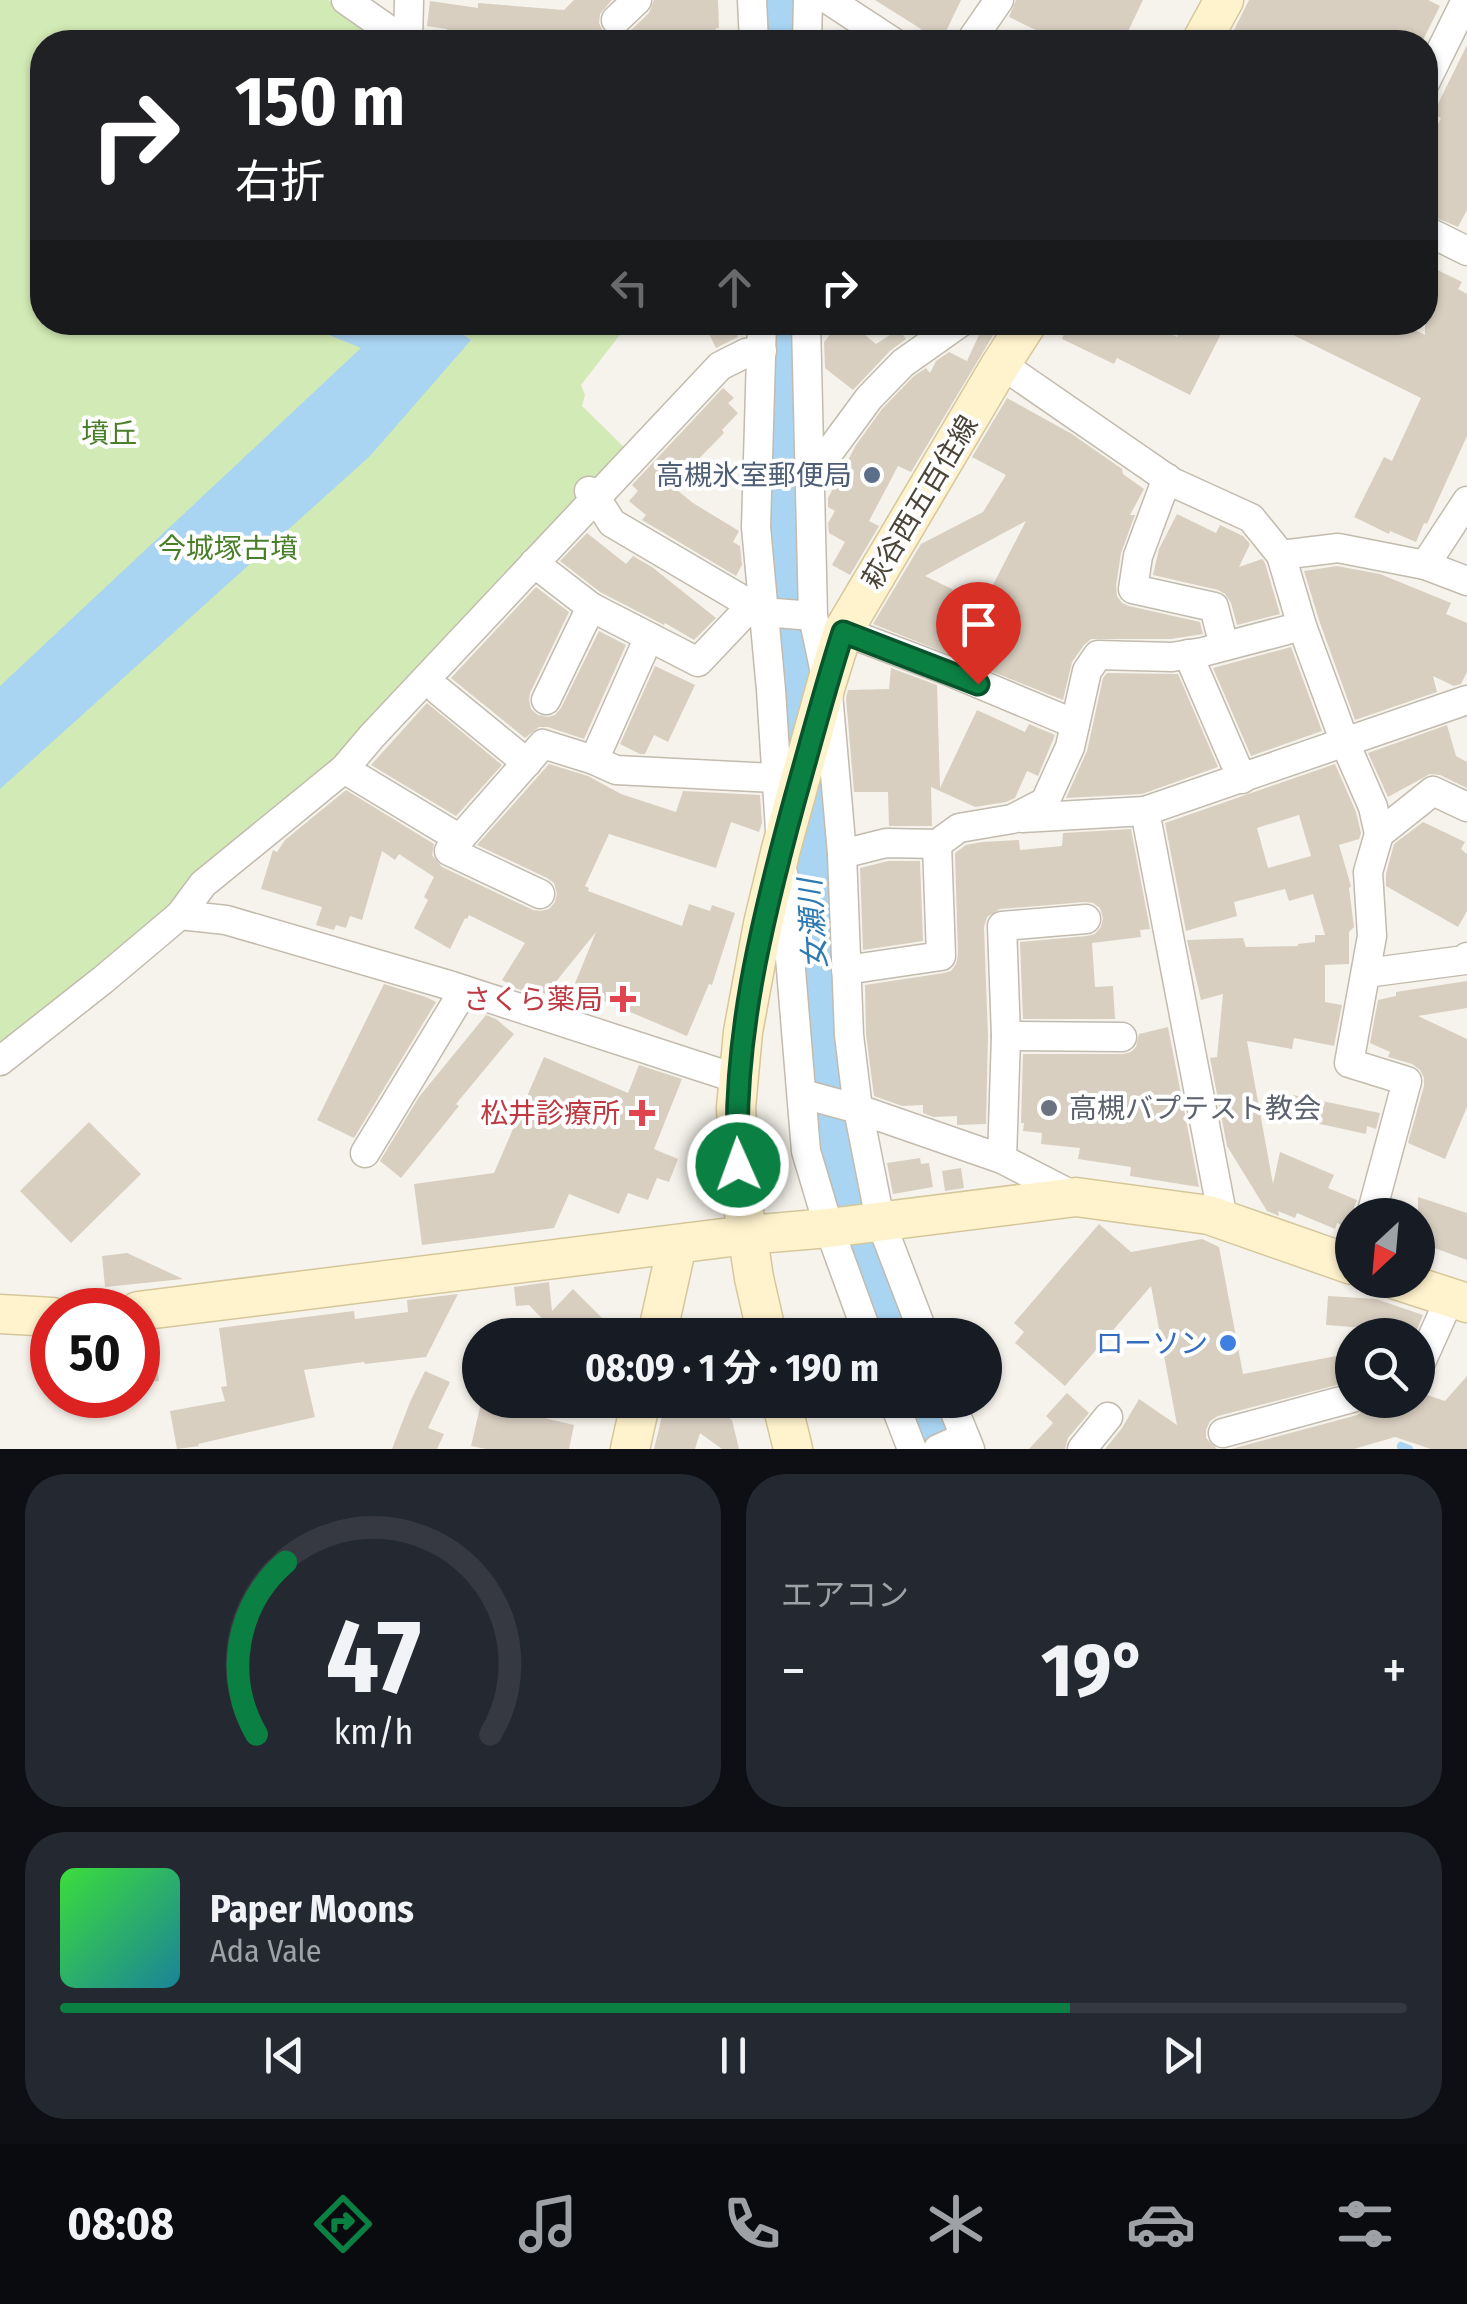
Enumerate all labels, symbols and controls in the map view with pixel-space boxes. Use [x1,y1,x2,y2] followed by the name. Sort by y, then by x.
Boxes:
[235,60,405,144] text: 150 m
[70,70,200,200] icon: right
[235,155,325,209] text: 右折
[602,260,657,315] icon: left
[707,260,762,315] icon: ahead
[812,260,867,315] icon: right
[855,409,985,595] street label: 萩谷西五百住線
[81,417,137,450] park label: 墳丘
[656,459,852,492] place label: 高槻氷室郵便局
[861,464,883,486] marker: 高槻氷室郵便局
[158,532,298,565] park label: 今城塚古墳
[936,582,1021,685] pin
[951,597,1006,652] icon: arrive
[792,875,834,970] water label: 女瀬川
[463,983,603,1016] place label: さくら薬局
[612,988,634,1010] marker: さくら薬局
[1069,1092,1321,1125] place label: 高槻バプテスト教会
[480,1097,620,1130] place label: 松井診療所
[1038,1097,1060,1119] marker: 高槻バプテスト教会
[629,1100,655,1126] marker: 松井診療所
[686,1113,790,1217] position arrow
[1335,1198,1435,1298] north arrow
[1335,1198,1435,1418] map controls
[30,1288,160,1418] speed limit sign: 50
[1335,1318,1435,1418] button: search
[1096,1327,1208,1360] place label: ローソン
[1217,1332,1239,1354] marker: ローソン
[585,1345,879,1391] text: 08:09 · 1 分 · 190 m
[781,1576,909,1614] text: エアコン
[325,1595,421,1720] text: 47
[1041,1626,1147,1716] text: 19°
[781,1638,806,1704] text: −
[1382,1638,1407,1704] text: +
[333,1711,413,1753] text: km/h
[210,1886,414,1932] text: Paper Moons
[210,1932,322,1970] text: Ada Vale
[257,2028,312,2083] icon: previous
[706,2028,761,2083] icon: pause
[1155,2028,1210,2083] icon: next
[308,2189,378,2259] icon: directions
[513,2189,583,2259] icon: music
[717,2189,787,2259] icon: phone
[921,2189,991,2259] icon: climate
[1126,2189,1196,2259] icon: car
[1330,2189,1400,2259] icon: filters
[67,2197,174,2251] text: 08:08

